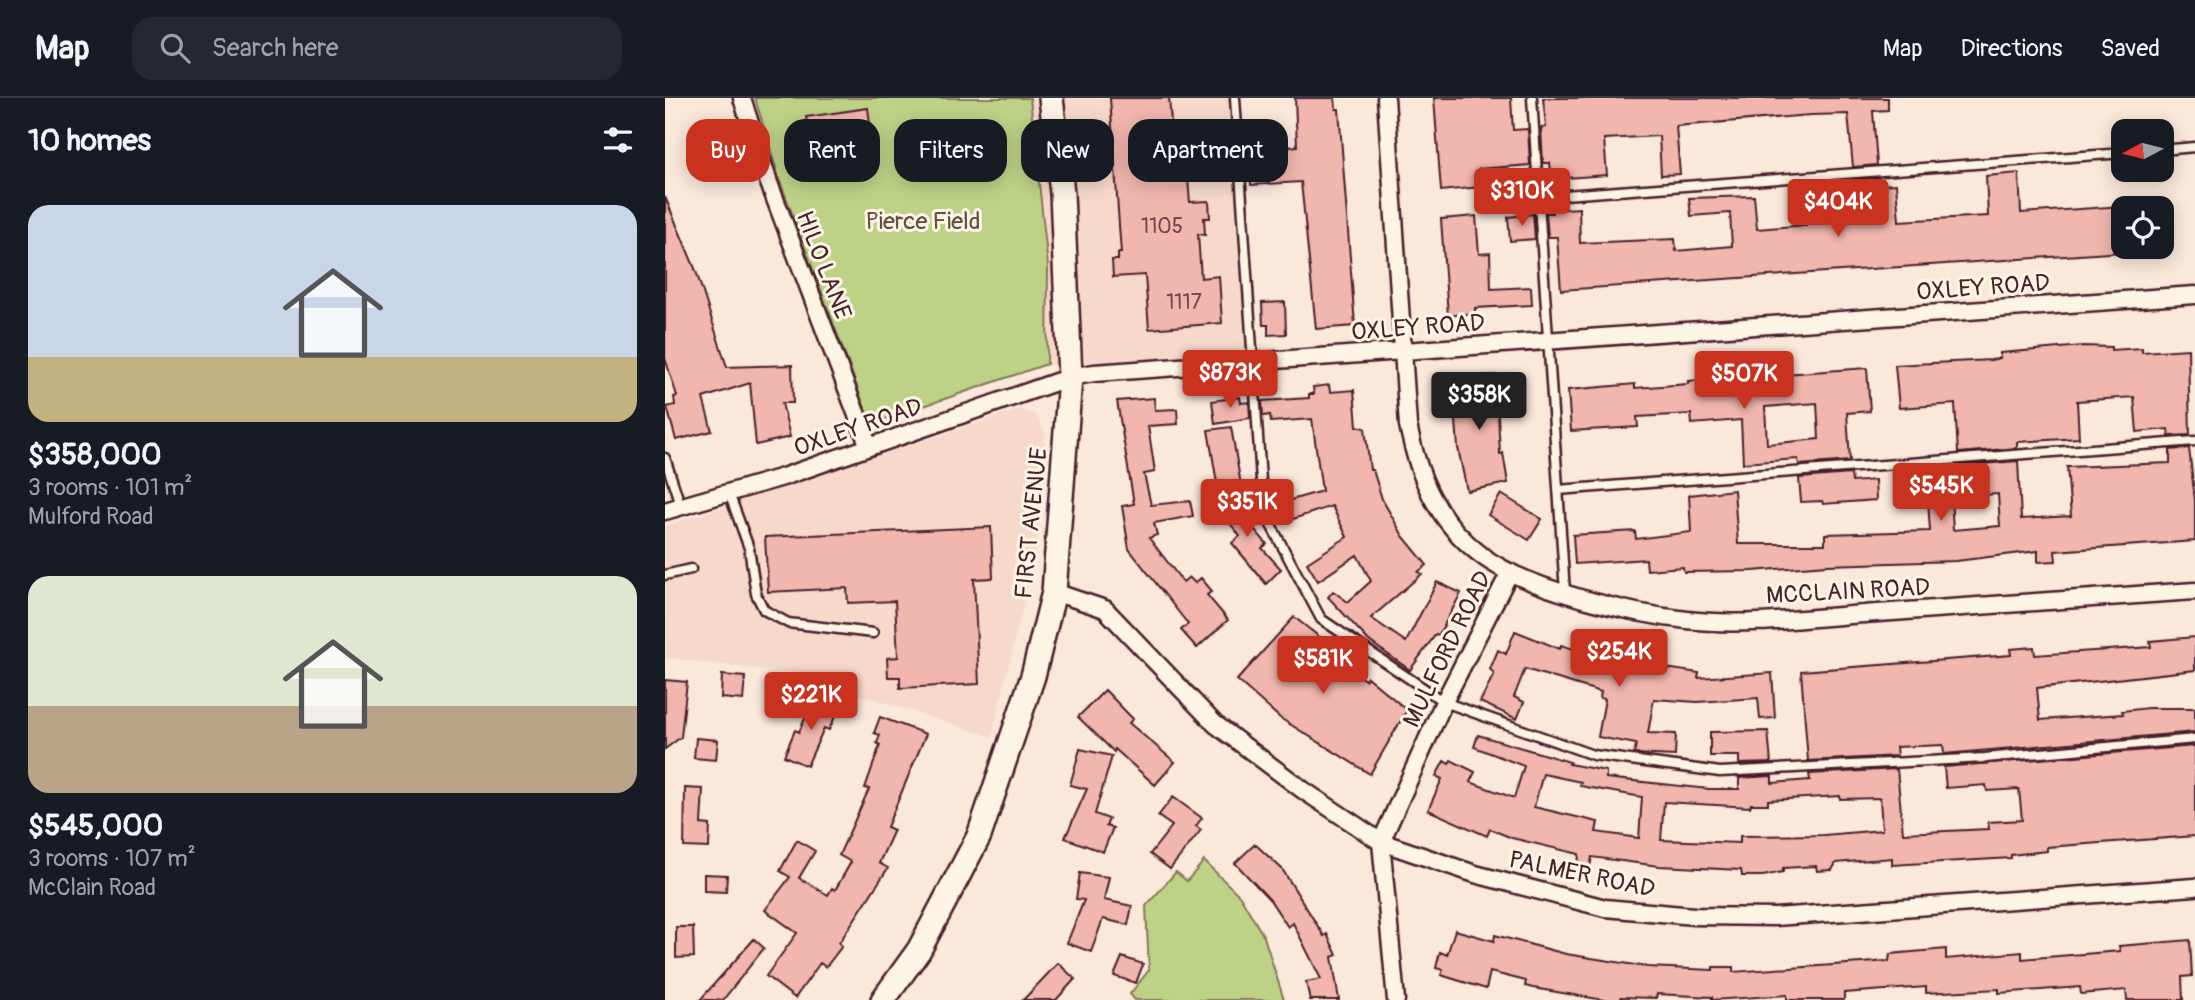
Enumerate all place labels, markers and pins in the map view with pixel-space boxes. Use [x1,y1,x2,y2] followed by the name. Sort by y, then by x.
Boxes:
[1473,169,1571,228] pin: $310K
[1789,180,1887,239] pin: $404K
[1181,350,1279,410] pin: $873K
[1695,352,1793,411] pin: $507K
[1430,372,1528,432] pin: $358K
[1892,464,1990,523] pin: $545K
[1198,480,1296,539] pin: $351K
[1570,630,1668,689] pin: $254K
[1274,636,1372,696] pin: $581K
[762,672,860,732] pin: $221K

